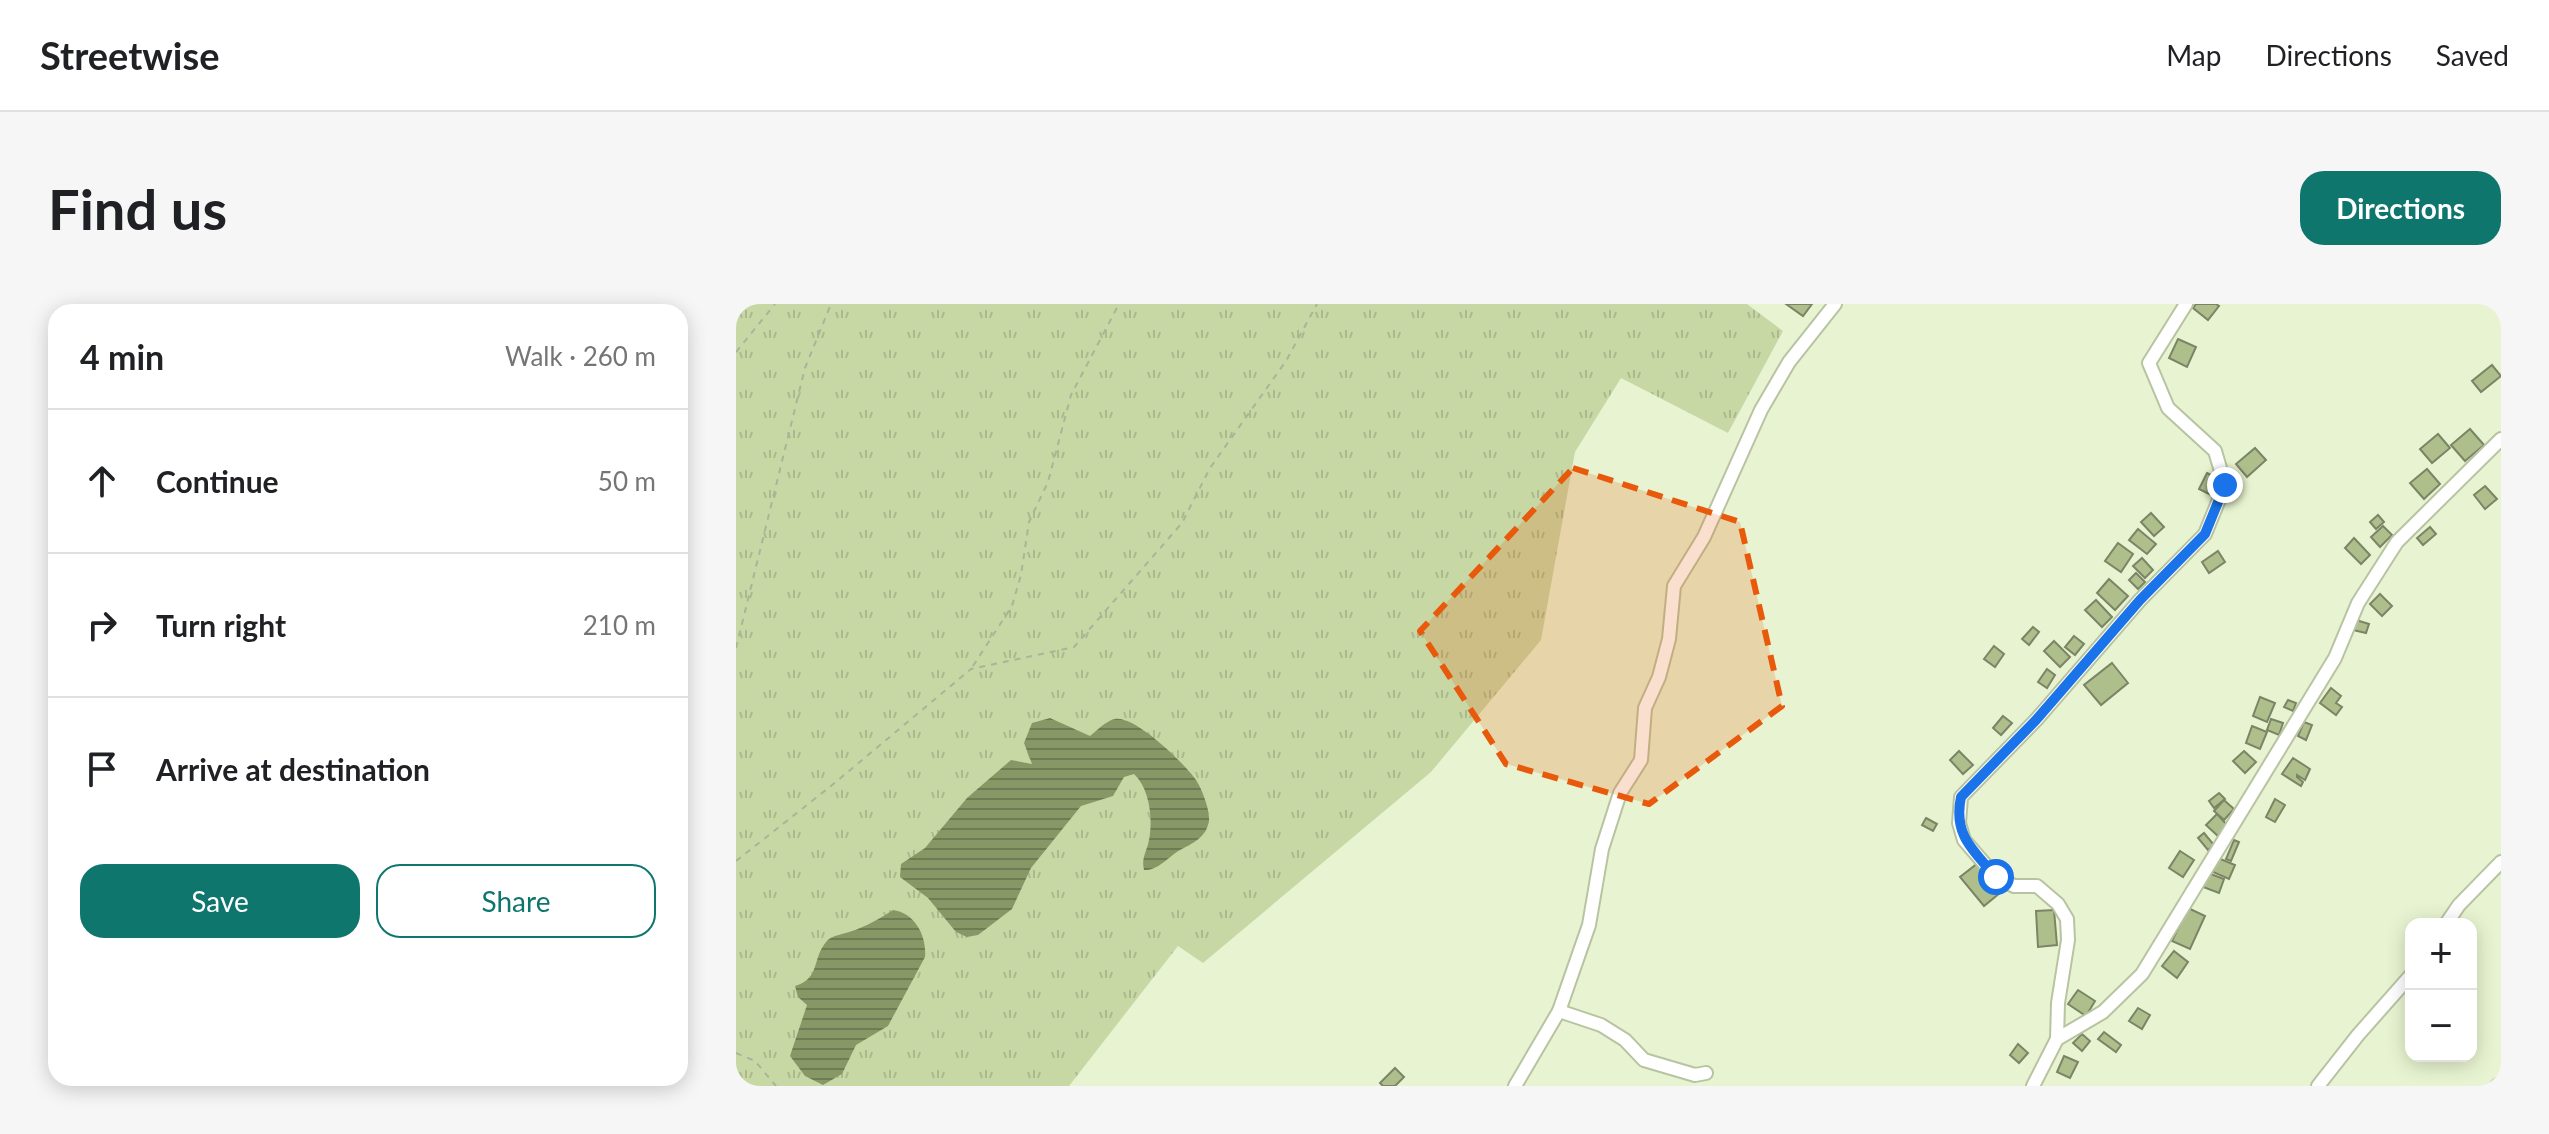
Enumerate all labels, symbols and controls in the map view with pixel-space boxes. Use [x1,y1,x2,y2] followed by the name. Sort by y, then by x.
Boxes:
[40,32,219,78] text: Streetwise
[2166,38,2221,72] text: Map
[2265,38,2392,72] text: Directions
[2436,38,2509,72] text: Saved
[2300,171,2501,245] button: Directions
[48,175,227,242] text: Find us
[80,336,164,377] text: 4 min
[505,340,656,372] text: Walk · 260 m
[80,459,124,503] icon: ahead
[156,463,279,499] text: Continue
[598,465,656,497] text: 50 m
[2207,467,2243,503] route end
[80,603,124,647] icon: right
[156,607,286,643] text: Turn right
[583,609,656,641] text: 210 m
[80,747,124,791] icon: arrive
[156,751,430,787] text: Arrive at destination
[1978,859,2014,895] route start
[80,864,360,938] button: Save
[376,864,656,938] button: Share
[2405,918,2477,1062] map controls
[2405,918,2477,990] button: +
[2405,990,2477,1062] button: −

